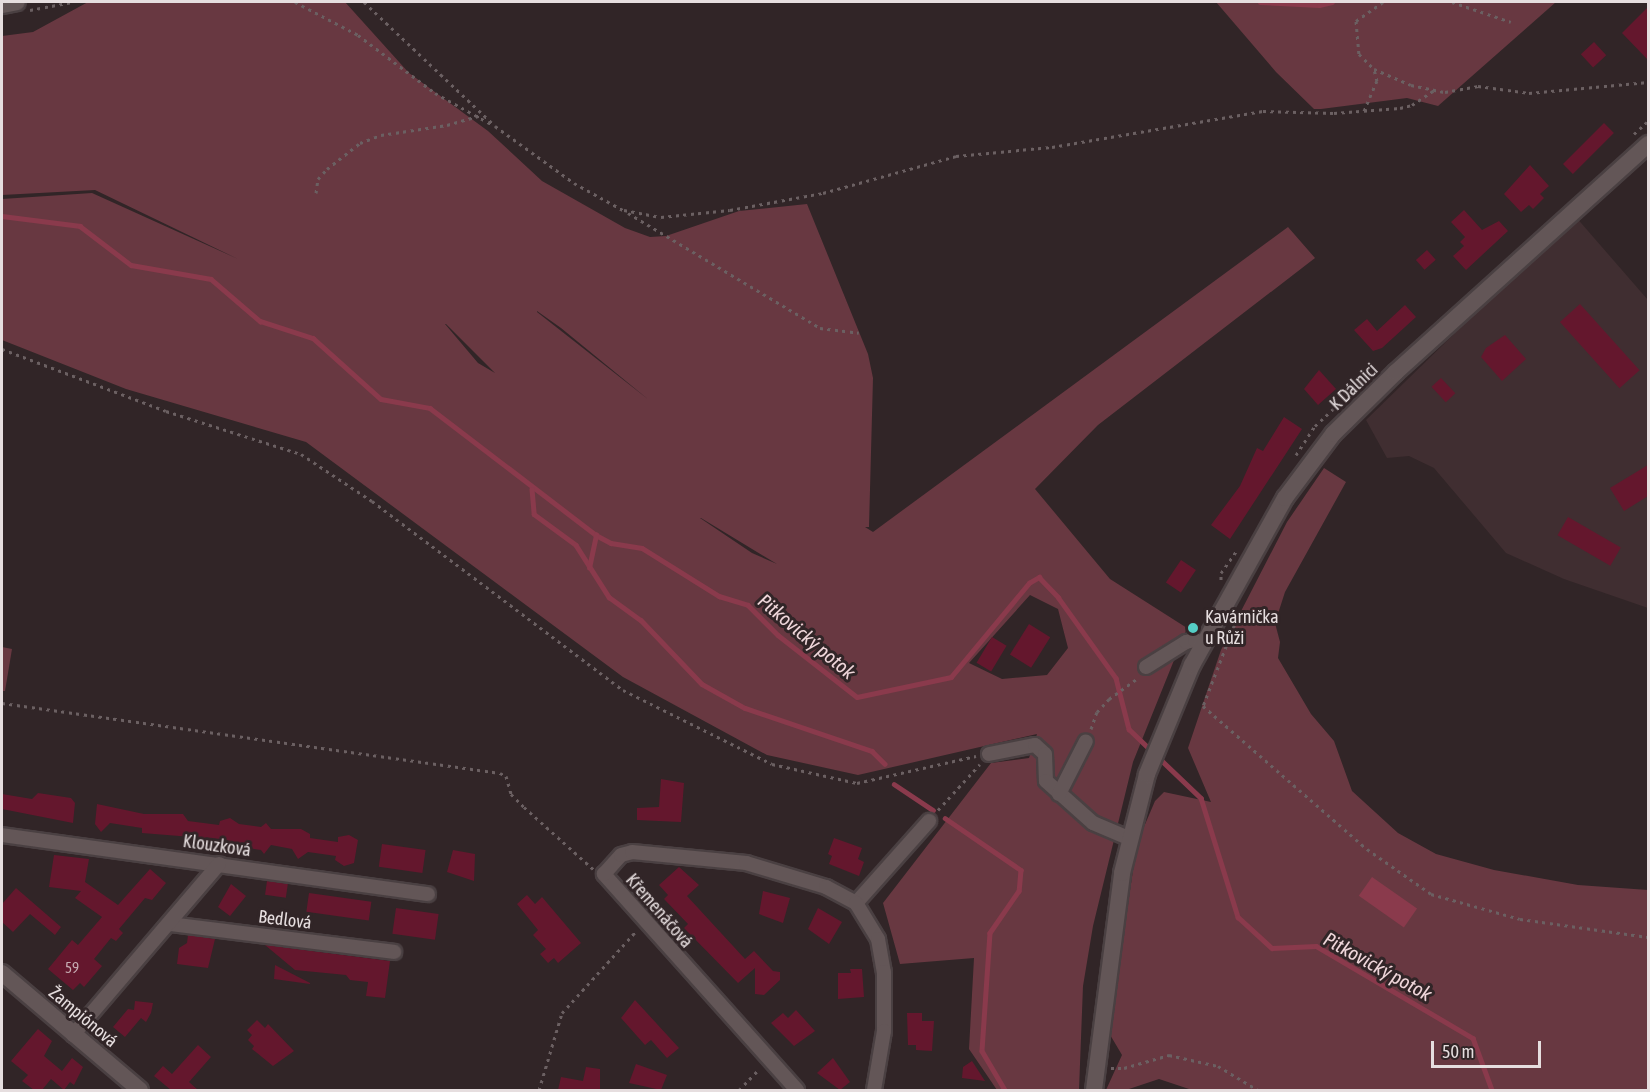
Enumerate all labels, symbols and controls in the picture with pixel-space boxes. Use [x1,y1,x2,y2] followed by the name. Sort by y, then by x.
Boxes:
[1326,359,1382,415] street label: K Dálnici
[753,588,861,684] water label: Pitkovický potok
[1205,607,1279,650] place label: Kavárnička u Růži
[1186,621,1200,635] marker: Kavárnička u Růži
[182,831,252,861] street label: Klouzková
[621,870,697,952] street label: Křemenáčová
[257,906,313,934] street label: Bedlová
[1320,926,1436,1006] water label: Pitkovický potok
[65,959,79,977] house number: 59
[44,982,122,1052] street label: Žampiónová
[1434,1029,1544,1067] scale bar
[1442,1041,1474,1062] text: 50 m

